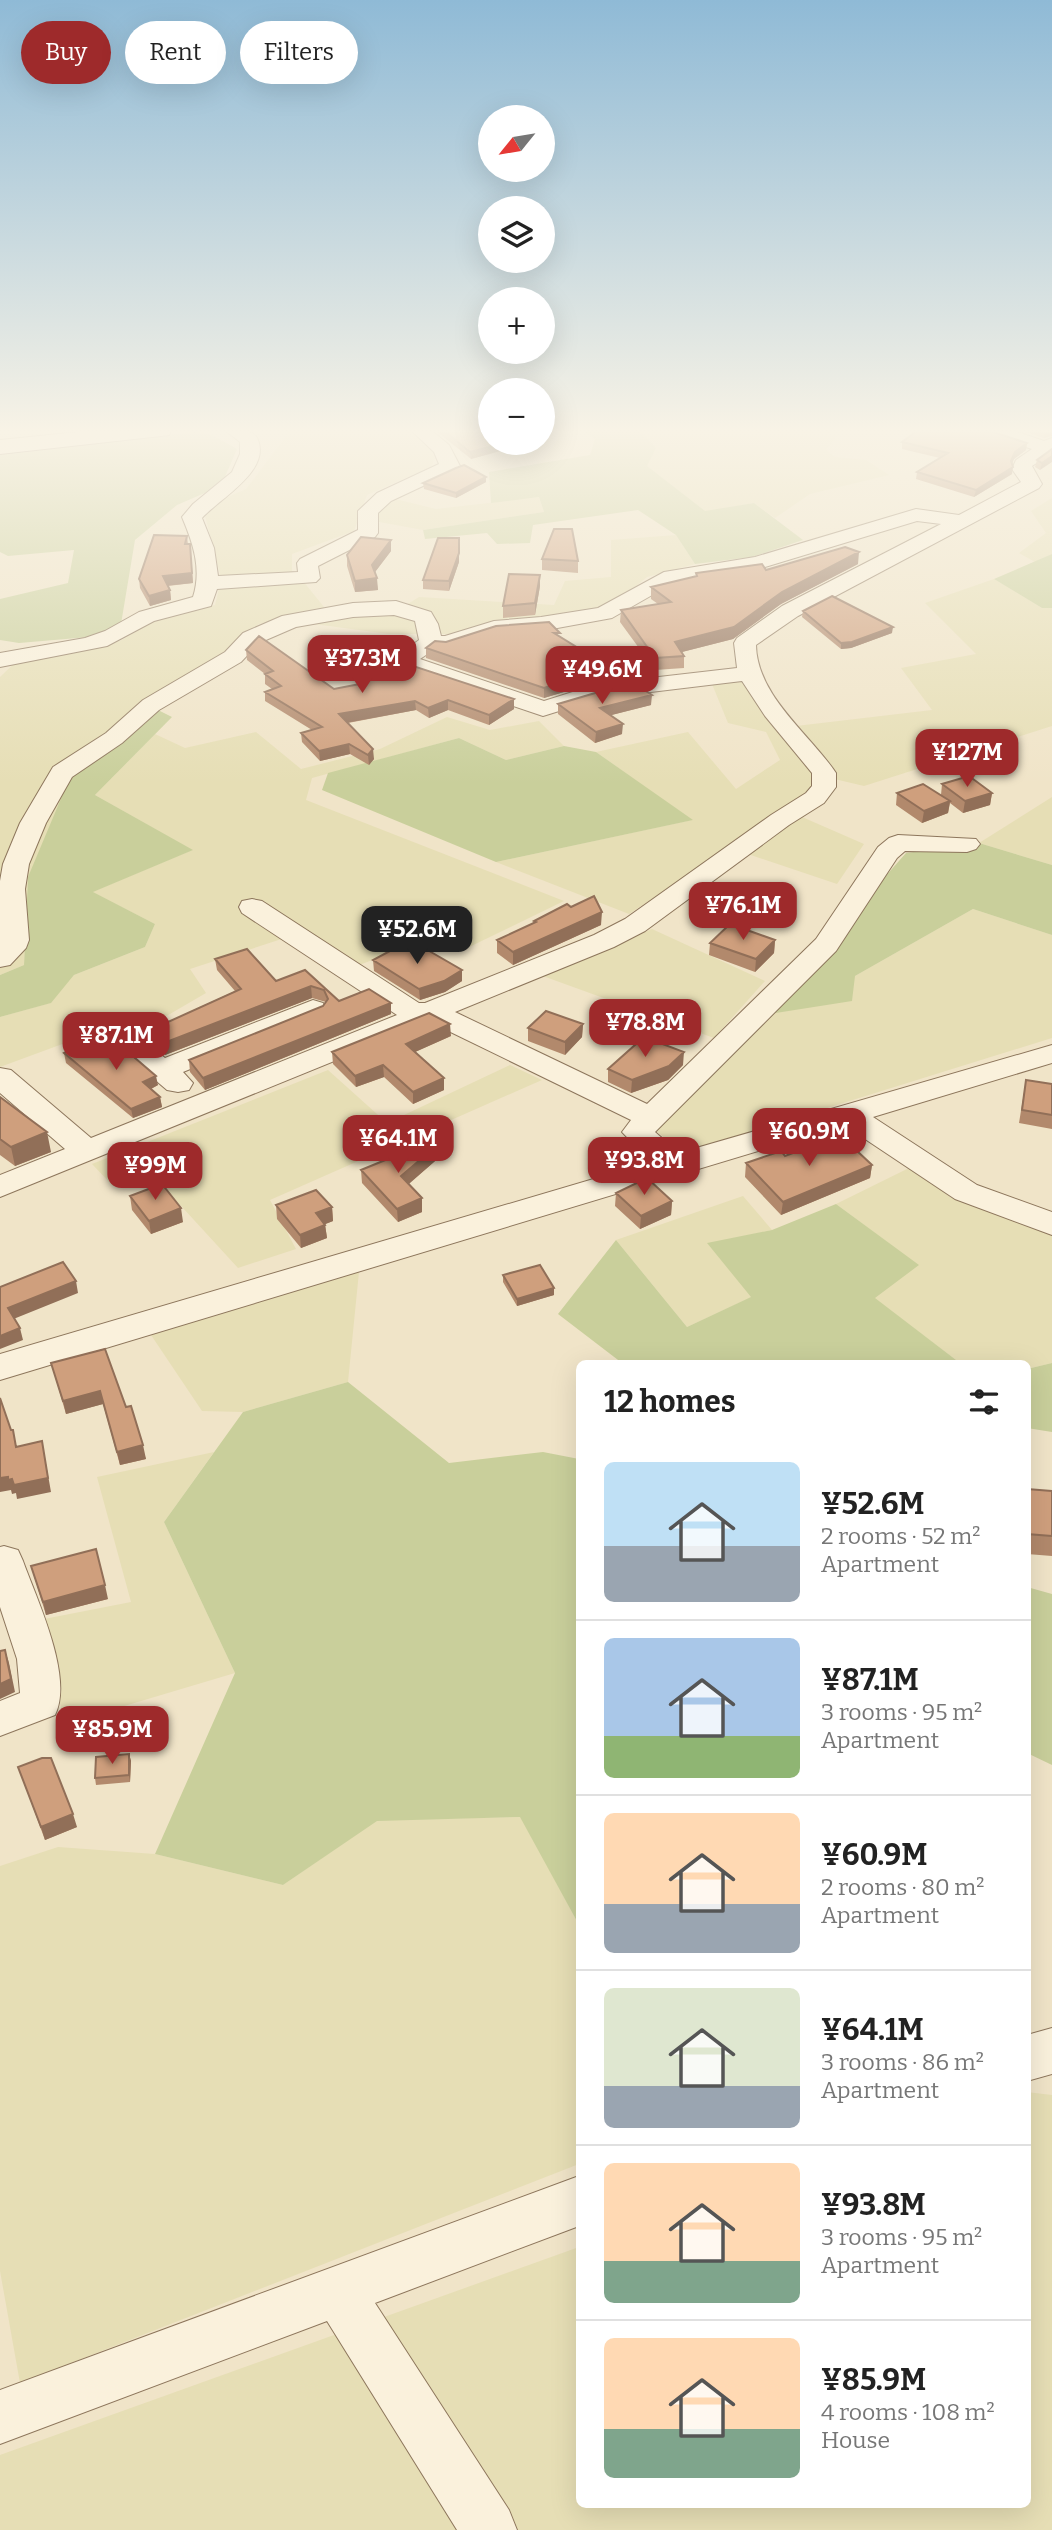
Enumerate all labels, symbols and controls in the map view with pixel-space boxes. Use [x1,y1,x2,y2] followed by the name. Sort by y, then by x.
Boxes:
[21,21,111,84] chip: Buy
[125,21,226,84] chip: Rent
[240,21,358,84] chip: Filters
[478,105,555,182] north arrow
[478,105,555,455] map controls
[478,196,555,273] button: layers
[478,287,555,364] button: +
[478,378,555,455] button: −
[305,636,419,695] pin: ¥37.3M
[324,644,401,672] text: ¥37.3M
[545,646,659,706] pin: ¥49.6M
[562,655,642,683] text: ¥49.6M
[918,730,1016,789] pin: ¥127M
[931,738,1003,766] text: ¥127M
[686,883,800,942] pin: ¥76.1M
[705,891,781,919] text: ¥76.1M
[360,906,474,966] pin: ¥52.6M
[377,915,457,943] text: ¥52.6M
[588,1000,702,1059] pin: ¥78.8M
[605,1008,685,1036] text: ¥78.8M
[59,1012,173,1072] pin: ¥87.1M
[79,1021,153,1049] text: ¥87.1M
[752,1108,866,1168] pin: ¥60.9M
[341,1116,455,1175] pin: ¥64.1M
[768,1117,850,1145] text: ¥60.9M
[359,1124,437,1152] text: ¥64.1M
[587,1138,701,1197] pin: ¥93.8M
[114,1142,196,1202] pin: ¥99M
[604,1146,684,1174] text: ¥93.8M
[123,1151,187,1179] text: ¥99M
[965,1383,1003,1421] icon: filters
[604,1384,735,1420] text: 12 homes
[821,1486,925,1522] text: ¥52.6M
[660,1490,744,1574] icon: home
[821,1522,980,1550] text: 2 rooms · 52 m²
[821,1550,939,1578] text: Apartment
[821,1662,919,1698] text: ¥87.1M
[660,1666,744,1750] icon: home
[821,1698,982,1726] text: 3 rooms · 95 m²
[55,1706,169,1766] pin: ¥85.9M
[72,1715,152,1743] text: ¥85.9M
[821,1726,939,1754] text: Apartment
[821,1837,928,1873] text: ¥60.9M
[660,1841,744,1925] icon: home
[821,1873,984,1901] text: 2 rooms · 80 m²
[821,1901,939,1929] text: Apartment
[821,2012,924,2048] text: ¥64.1M
[660,2016,744,2100] icon: home
[821,2048,984,2076] text: 3 rooms · 86 m²
[821,2076,939,2104] text: Apartment
[821,2187,926,2223] text: ¥93.8M
[660,2191,744,2275] icon: home
[821,2223,982,2251] text: 3 rooms · 95 m²
[821,2251,939,2279] text: Apartment
[821,2362,926,2398] text: ¥85.9M
[660,2366,744,2450] icon: home
[821,2398,995,2426] text: 4 rooms · 108 m²
[821,2426,890,2454] text: House

